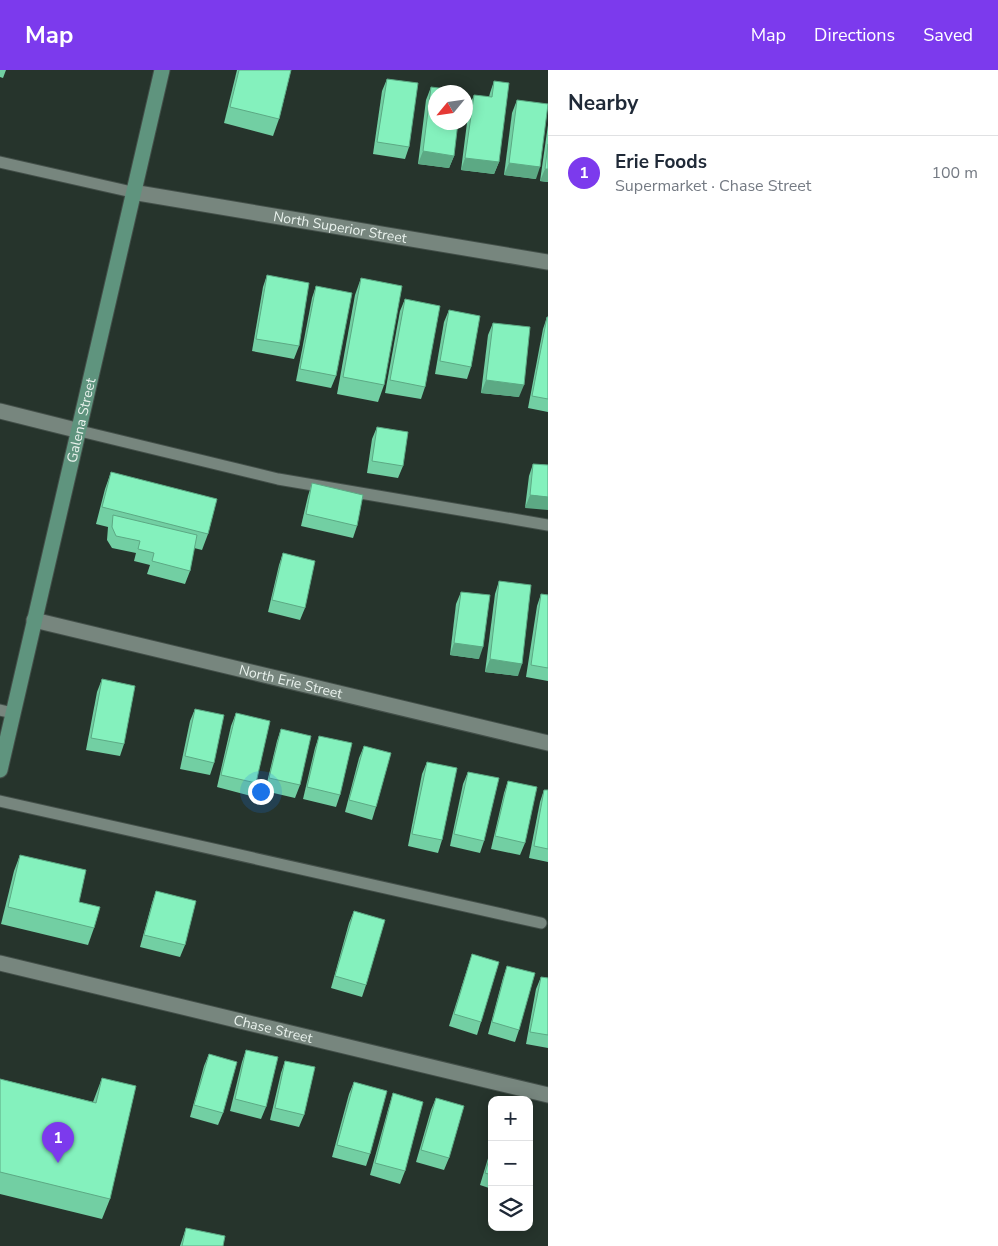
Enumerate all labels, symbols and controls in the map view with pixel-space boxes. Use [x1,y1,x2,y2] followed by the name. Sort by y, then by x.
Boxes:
[25,19,73,51] text: Map
[751,23,786,47] text: Map
[814,23,895,47] text: Directions
[923,23,973,47] text: Saved
[428,85,473,130] north arrow
[568,89,638,117] text: Nearby
[615,149,707,175] text: Erie Foods
[579,162,589,184] text: 1
[931,162,978,184] text: 100 m
[615,175,811,197] text: Supermarket · Chase Street
[272,207,408,248] street label: North Superior Street
[62,376,100,465] street label: Galena Street
[237,660,344,703] street label: North Erie Street
[248,779,274,805] your location
[232,1011,315,1048] street label: Chase Street
[488,1096,533,1231] map controls
[488,1096,533,1141] button: +
[42,1122,74,1163] pin: 1
[488,1141,533,1186] button: −
[488,1186,533,1231] button: layers

